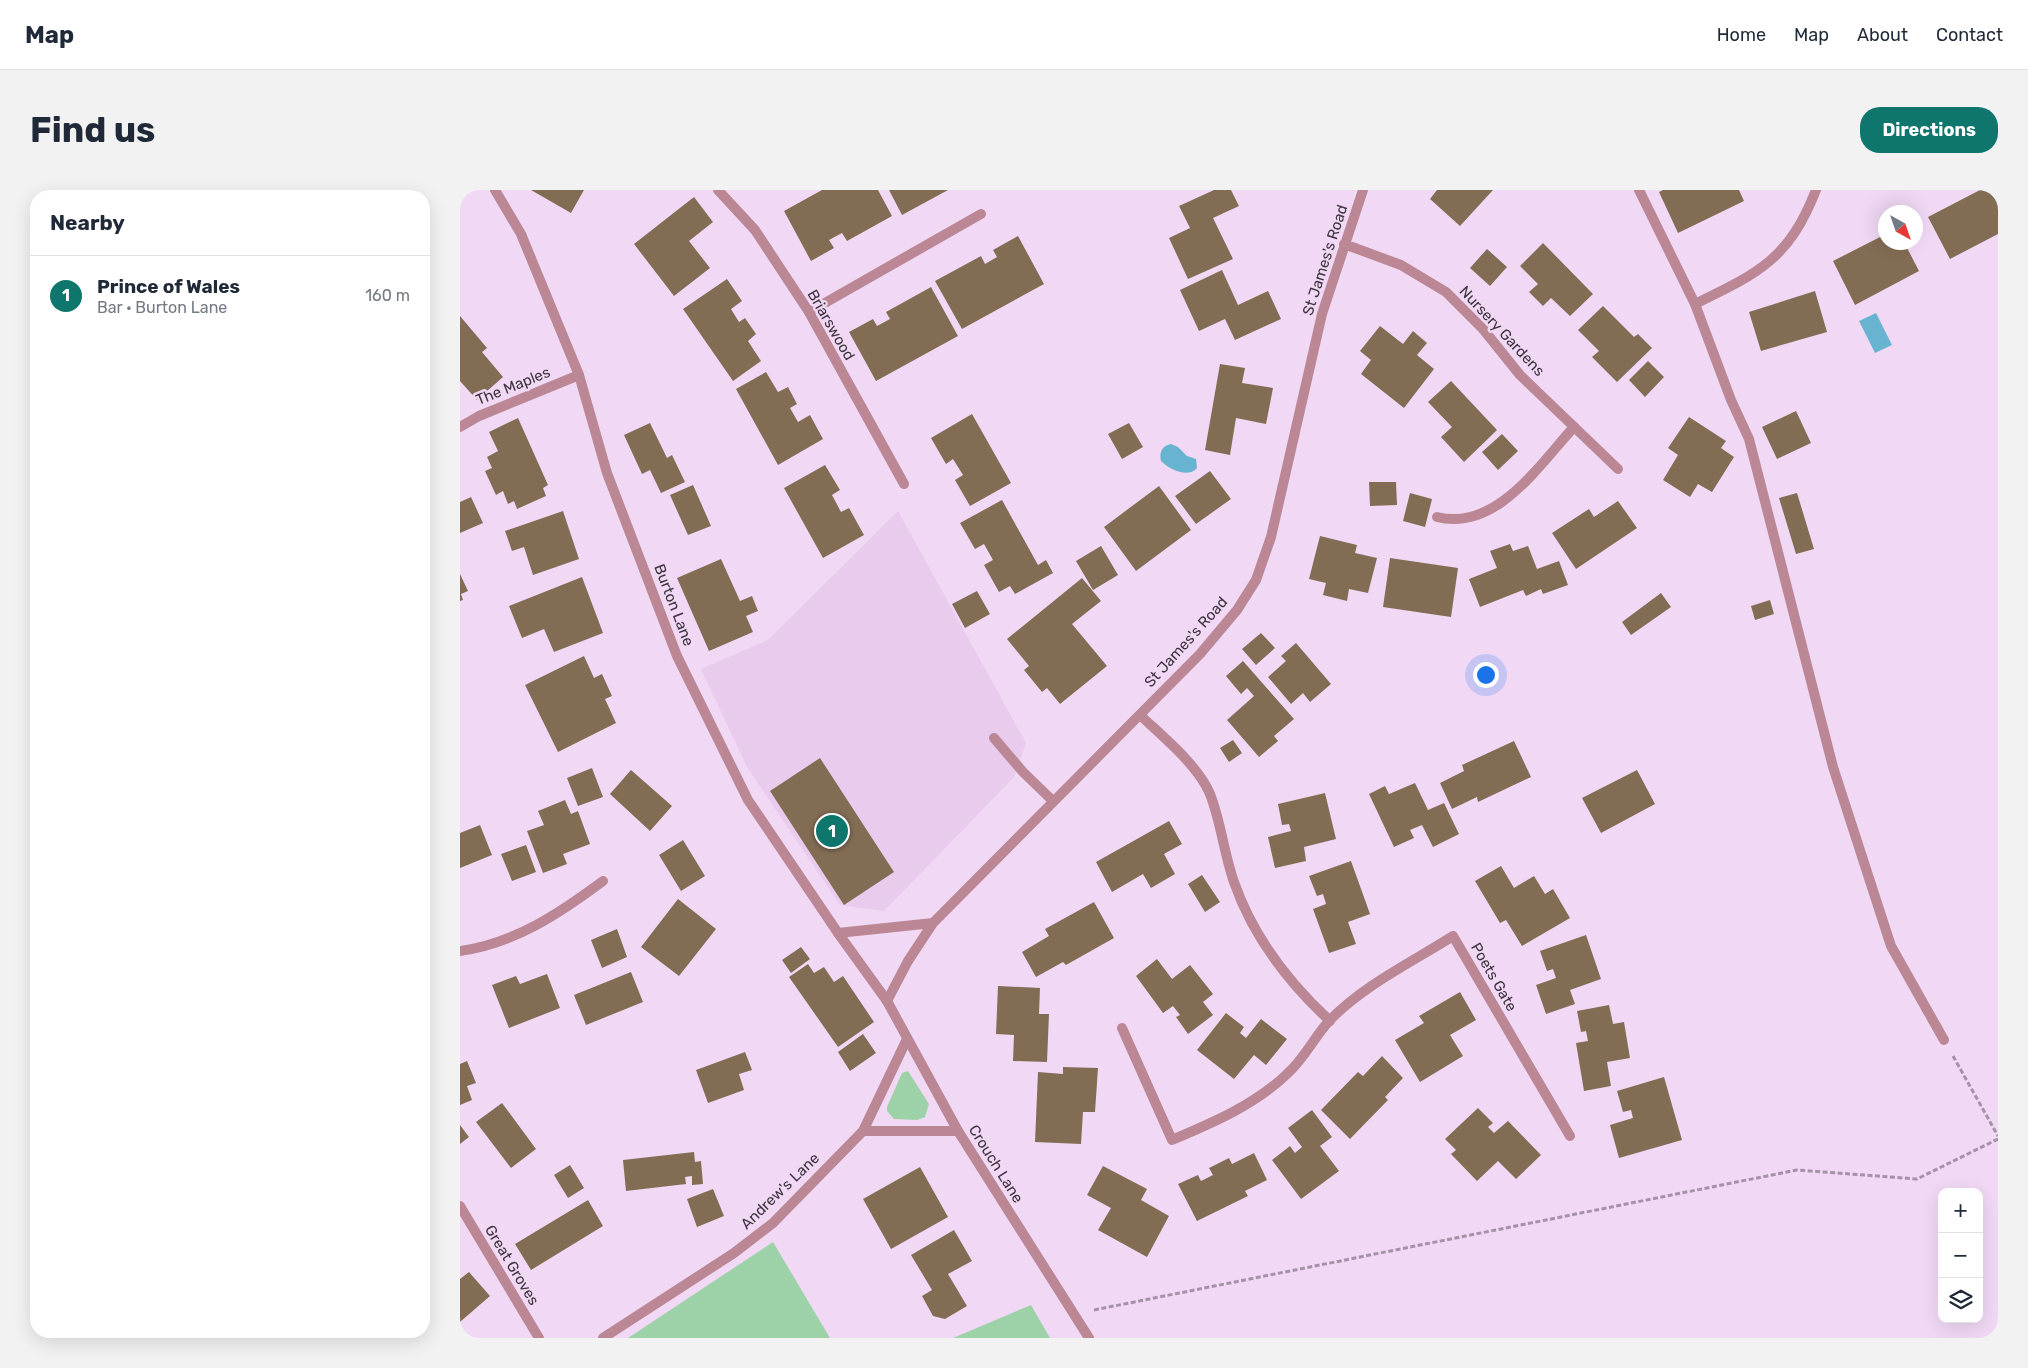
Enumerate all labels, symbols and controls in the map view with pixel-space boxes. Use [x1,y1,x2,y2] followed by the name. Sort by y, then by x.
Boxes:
[25,21,74,49] text: Map
[1717,24,1766,46] text: Home
[1794,24,1829,46] text: Map
[1857,24,1908,46] text: About
[1936,24,2003,46] text: Contact
[1860,107,1998,153] button: Directions
[30,109,155,151] text: Find us
[1299,202,1351,318] street label: St James's Road
[1878,205,1923,250] north arrow
[50,210,125,235] text: Nearby
[97,275,240,298] text: Prince of Wales
[1456,282,1549,380] street label: Nursery Gardens
[62,286,70,305] text: 1
[365,286,410,305] text: 160 m
[804,286,858,364] street label: Briarswood
[97,298,227,317] text: Bar · Burton Lane
[473,363,553,409] street label: The Maples
[650,562,698,648] street label: Burton Lane
[1141,593,1231,691] street label: St James's Road
[1473,662,1499,688] your location
[816,812,848,850] pin: 1
[1467,939,1521,1015] street label: Poets Gate
[965,1122,1027,1206] street label: Crouch Lane
[737,1149,823,1233] street label: Andrew's Lane
[1938,1188,1983,1323] map controls
[1938,1188,1983,1233] button: +
[481,1222,543,1309] street label: Great Groves
[1938,1233,1983,1278] button: −
[1938,1278,1983,1323] button: layers

